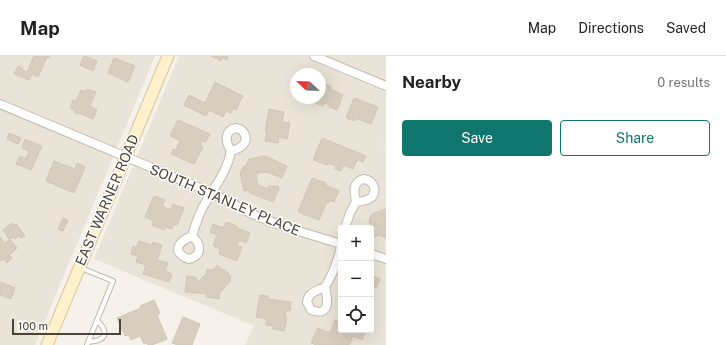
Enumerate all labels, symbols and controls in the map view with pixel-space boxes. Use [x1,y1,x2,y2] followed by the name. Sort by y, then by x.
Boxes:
[20,17,60,39] text: Map
[528,20,556,36] text: Map
[578,20,644,36] text: Directions
[666,20,706,36] text: Saved
[290,68,326,104] north arrow
[402,72,461,92] text: Nearby
[657,75,710,90] text: 0 results
[402,120,552,156] button: Save
[560,120,710,156] button: Share
[72,132,142,268] street label: EAST WARNER ROAD
[147,161,303,239] street label: SOUTH STANLEY PLACE
[338,225,374,333] map controls
[338,225,374,261] button: +
[338,261,374,297] button: −
[338,297,374,333] button: locate
[12,317,121,336] scale bar
[18,320,48,332] text: 100 m

